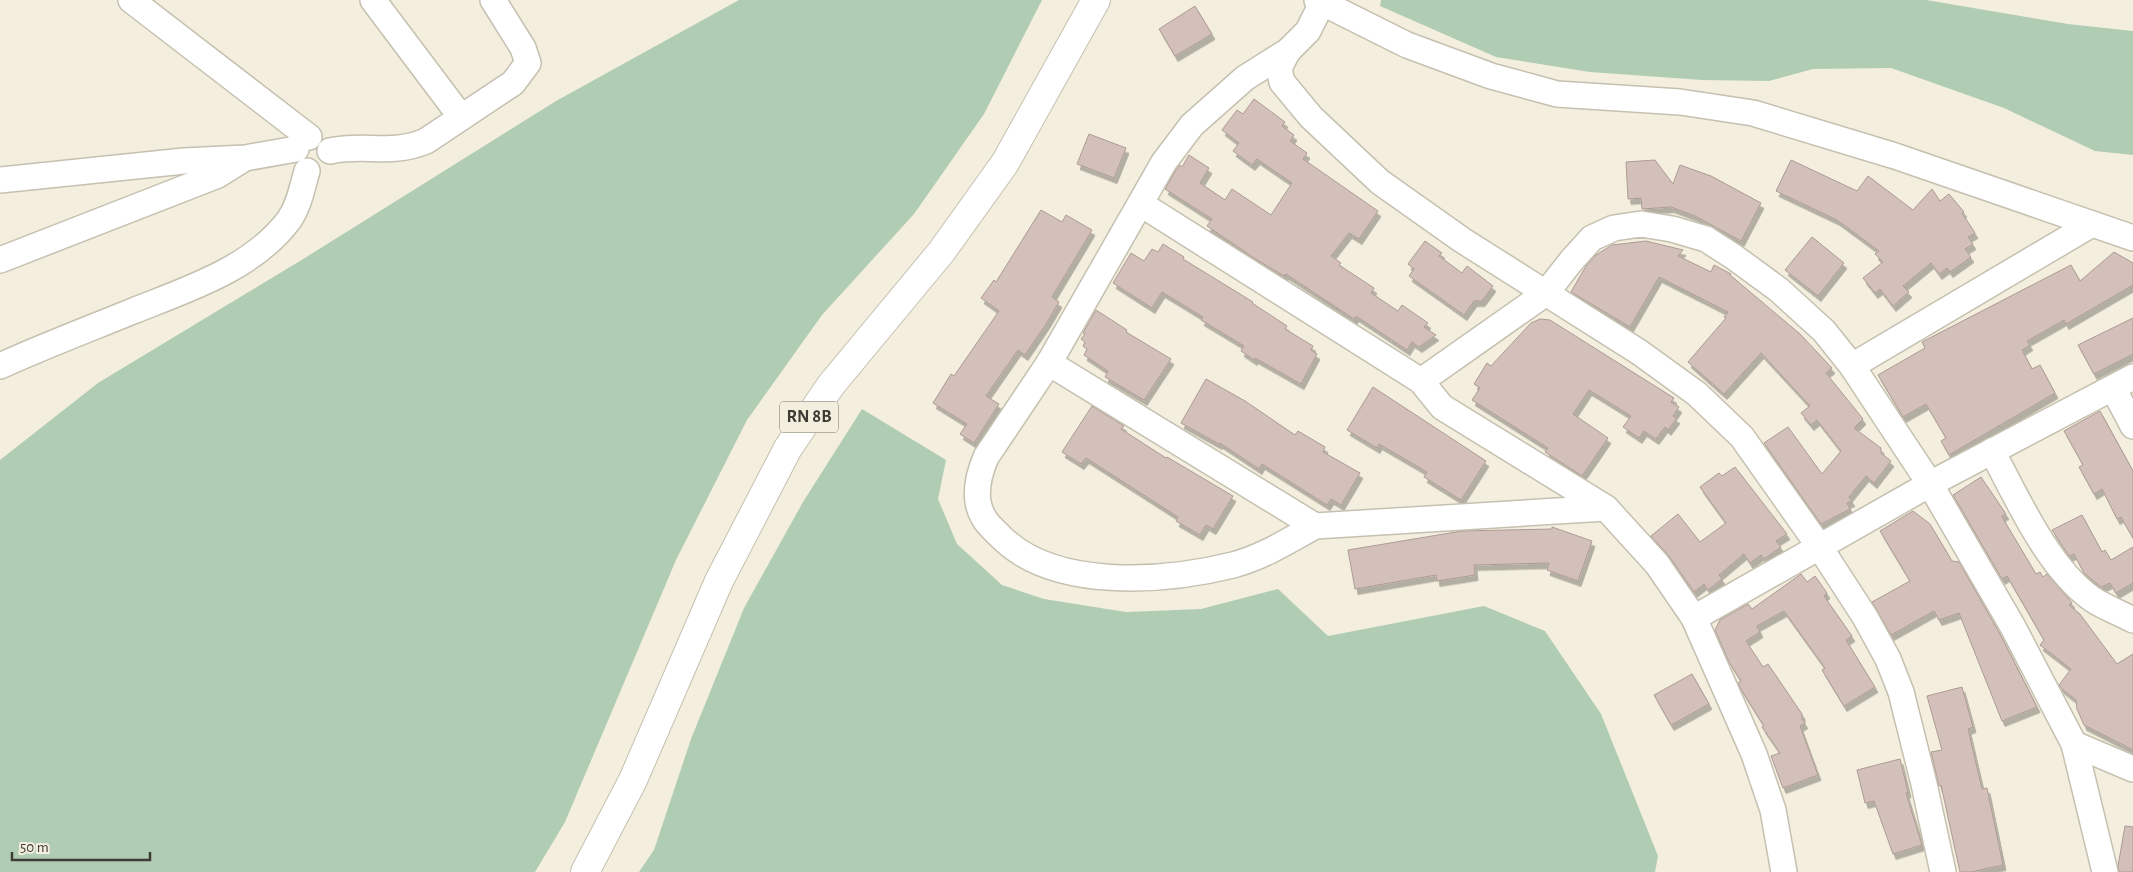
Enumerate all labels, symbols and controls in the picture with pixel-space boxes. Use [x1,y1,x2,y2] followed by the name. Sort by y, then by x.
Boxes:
[780,402,838,432] road number: RN 8B
[12,830,150,862] scale bar
[20,840,49,855] text: 50 m

